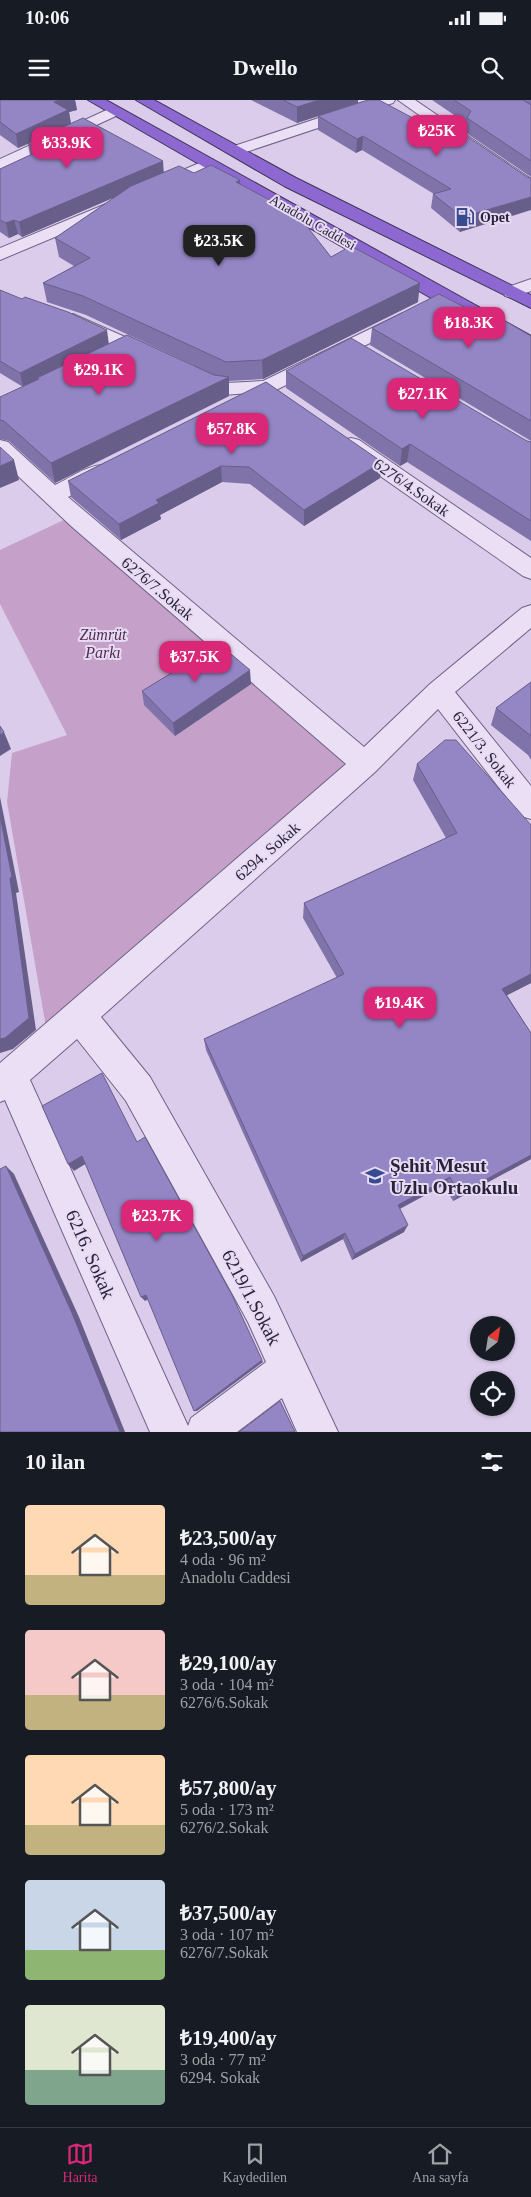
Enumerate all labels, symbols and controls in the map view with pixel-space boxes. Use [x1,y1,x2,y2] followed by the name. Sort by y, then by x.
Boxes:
[25,7,69,28] text: 10:06
[25,54,53,82] icon: menu
[478,54,506,82] icon: search
[233,55,298,80] text: Dwello
[407,115,467,157] pin: ₺25K
[418,122,456,139] text: ₺25K
[26,127,108,169] pin: ₺33.9K
[42,134,92,151] text: ₺33.9K
[267,192,359,253] street label: Anadolu Caddesi
[454,206,476,228] fuel station icon: Opet
[480,210,510,225] place label: Opet
[178,224,260,267] pin: ₺23.5K
[194,232,244,249] text: ₺23.5K
[428,306,510,349] pin: ₺18.3K
[444,314,494,331] text: ₺18.3K
[58,354,140,396] pin: ₺29.1K
[74,361,124,378] text: ₺29.1K
[382,378,464,420] pin: ₺27.1K
[398,385,448,402] text: ₺27.1K
[191,412,273,455] pin: ₺57.8K
[207,420,257,437] text: ₺57.8K
[371,455,453,520] street label: 6276/4.Sokak
[118,553,197,623] street label: 6276/7.Sokak
[79,626,127,661] park label: Zümrüt Parkı
[154,640,236,683] pin: ₺37.5K
[170,648,220,665] text: ₺37.5K
[449,708,520,791] street label: 6221/3. Sokak
[232,819,303,884] street label: 6294. Sokak
[359,986,441,1029] pin: ₺19.4K
[375,994,425,1011] text: ₺19.4K
[390,1155,519,1198] place label: Şehit Mesut Uzlu Ortaokulu
[364,1165,386,1187] school or university icon: Şehit Mesut Uzlu Ortaokulu
[116,1200,198,1242] pin: ₺23.7K
[62,1207,120,1302] street label: 6216. Sokak
[132,1207,182,1224] text: ₺23.7K
[218,1246,286,1349] street label: 6219/1.Sokak
[470,1316,515,1361] north arrow
[470,1316,515,1416] map controls
[470,1371,515,1416] button: locate
[478,1448,506,1476] icon: filters
[25,1450,85,1474] text: 10 ilan
[65,1525,125,1585] icon: home
[180,1526,277,1550] text: ₺23,500/ay
[180,1551,266,1568] text: 4 oda · 96 m²
[180,1569,291,1586] text: Anadolu Caddesi
[65,1650,125,1710] icon: home
[180,1651,277,1675] text: ₺29,100/ay
[180,1676,274,1693] text: 3 oda · 104 m²
[180,1694,268,1711] text: 6276/6.Sokak
[65,1775,125,1835] icon: home
[180,1776,277,1800] text: ₺57,800/ay
[180,1801,274,1818] text: 5 oda · 173 m²
[180,1819,268,1836] text: 6276/2.Sokak
[65,1900,125,1960] icon: home
[180,1901,277,1925] text: ₺37,500/ay
[180,1926,274,1943] text: 3 oda · 107 m²
[180,1944,268,1961] text: 6276/7.Sokak
[65,2025,125,2085] icon: home
[180,2026,277,2050] text: ₺19,400/ay
[180,2051,266,2068] text: 3 oda · 77 m²
[180,2069,260,2086] text: 6294. Sokak
[63,2140,98,2186] tab: Harita
[223,2140,287,2186] tab: Kaydedilen
[412,2140,468,2186] tab: Ana sayfa

